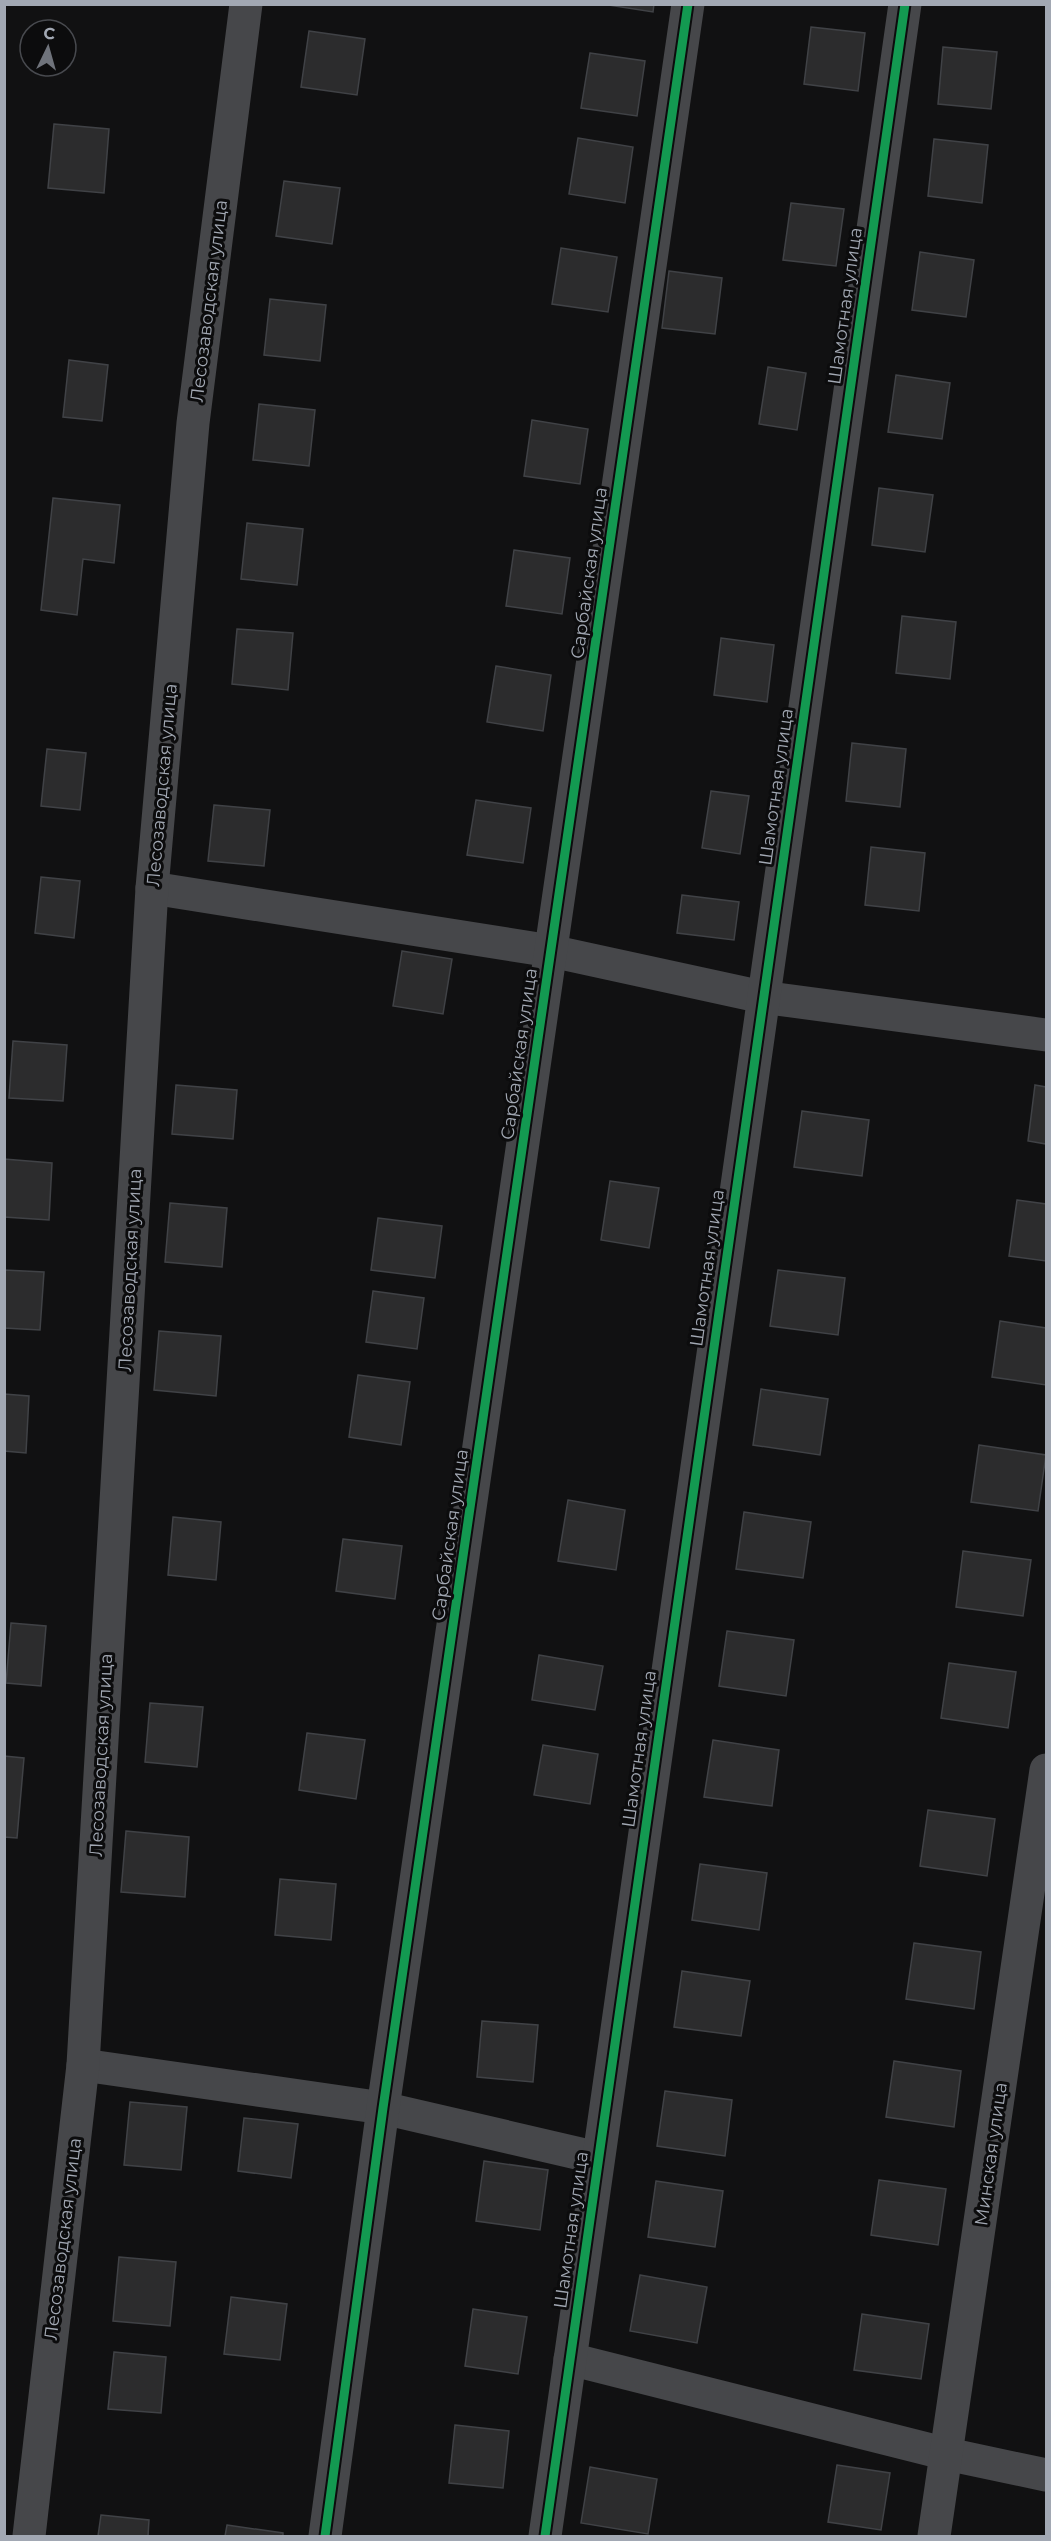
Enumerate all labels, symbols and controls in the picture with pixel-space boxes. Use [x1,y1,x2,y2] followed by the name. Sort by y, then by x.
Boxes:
[18,18,78,78] north arrow
[43,24,56,44] text: С
[186,199,232,403] street label: Лесозаводская улица
[823,226,867,386] street label: Шамотная улица
[566,486,612,660] street label: Сарбайская улица
[142,683,182,887] street label: Лесозаводская улица
[754,707,798,867] street label: Шамотная улица
[496,967,542,1141] street label: Сарбайская улица
[114,1168,146,1372] street label: Лесозаводская улица
[685,1188,729,1348] street label: Шамотная улица
[427,1448,473,1622] street label: Сарбайская улица
[85,1653,117,1857] street label: Лесозаводская улица
[617,1669,661,1829] street label: Шамотная улица
[970,2081,1012,2227] street label: Минская улица
[40,2137,86,2341] street label: Лесозаводская улица
[549,2150,593,2310] street label: Шамотная улица

